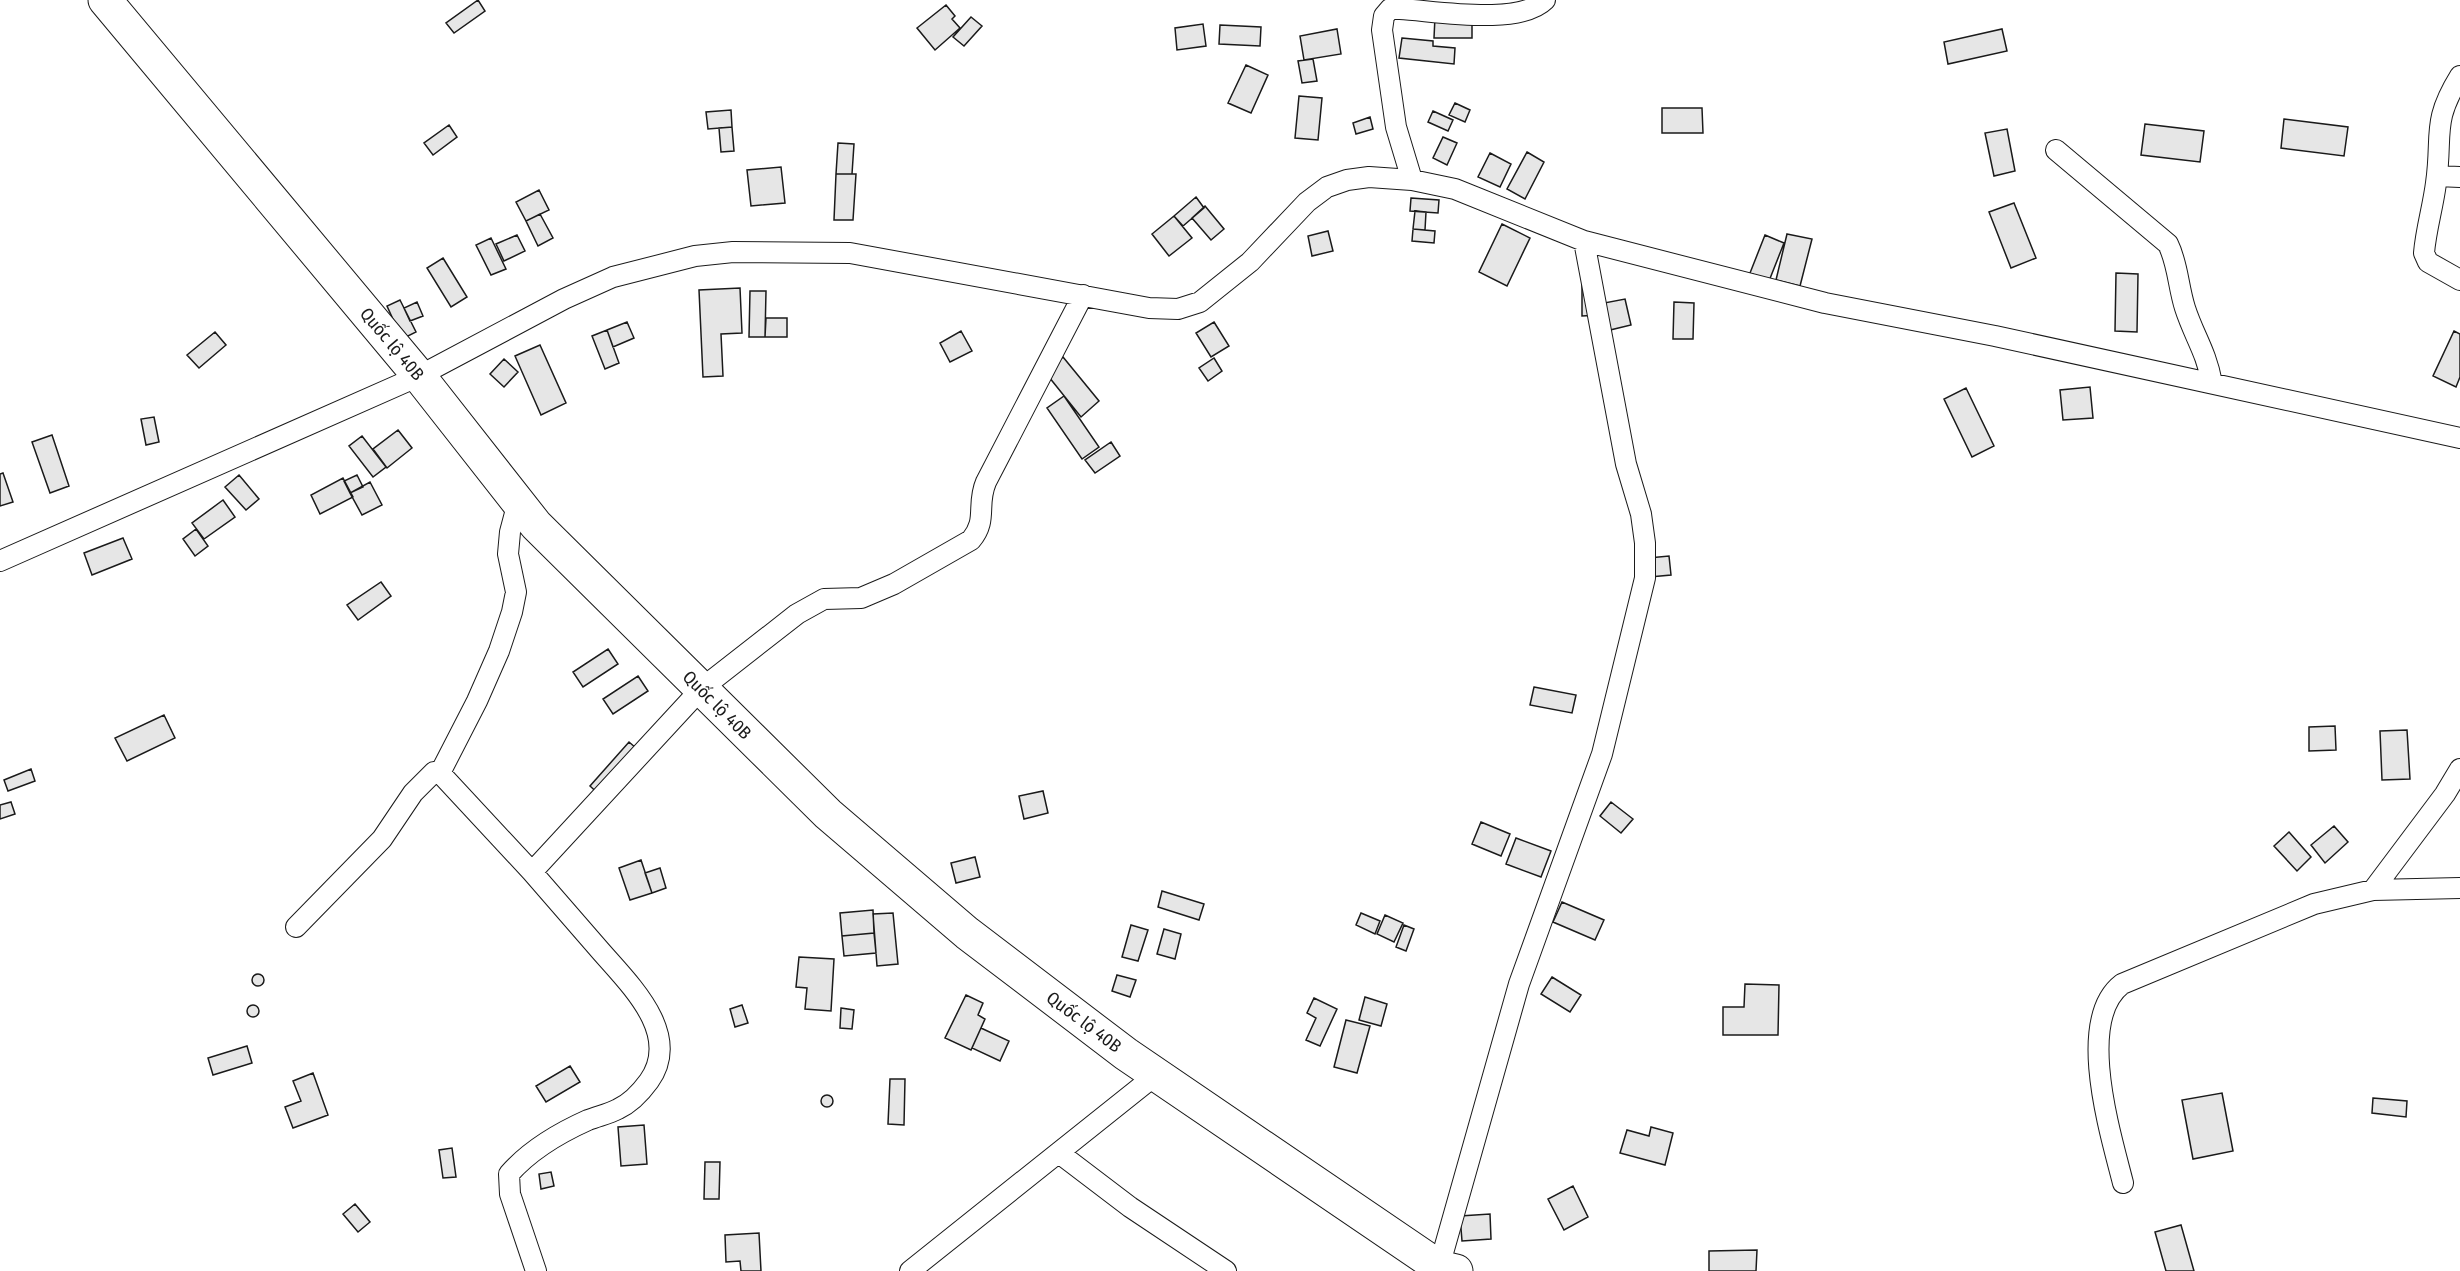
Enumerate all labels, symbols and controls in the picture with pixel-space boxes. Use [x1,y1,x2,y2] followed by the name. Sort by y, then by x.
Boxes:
[355,303,429,385] street label: Quốc lộ 40B
[678,666,756,744] street label: Quốc lộ 40B
[1042,987,1126,1057] street label: Quốc lộ 40B

